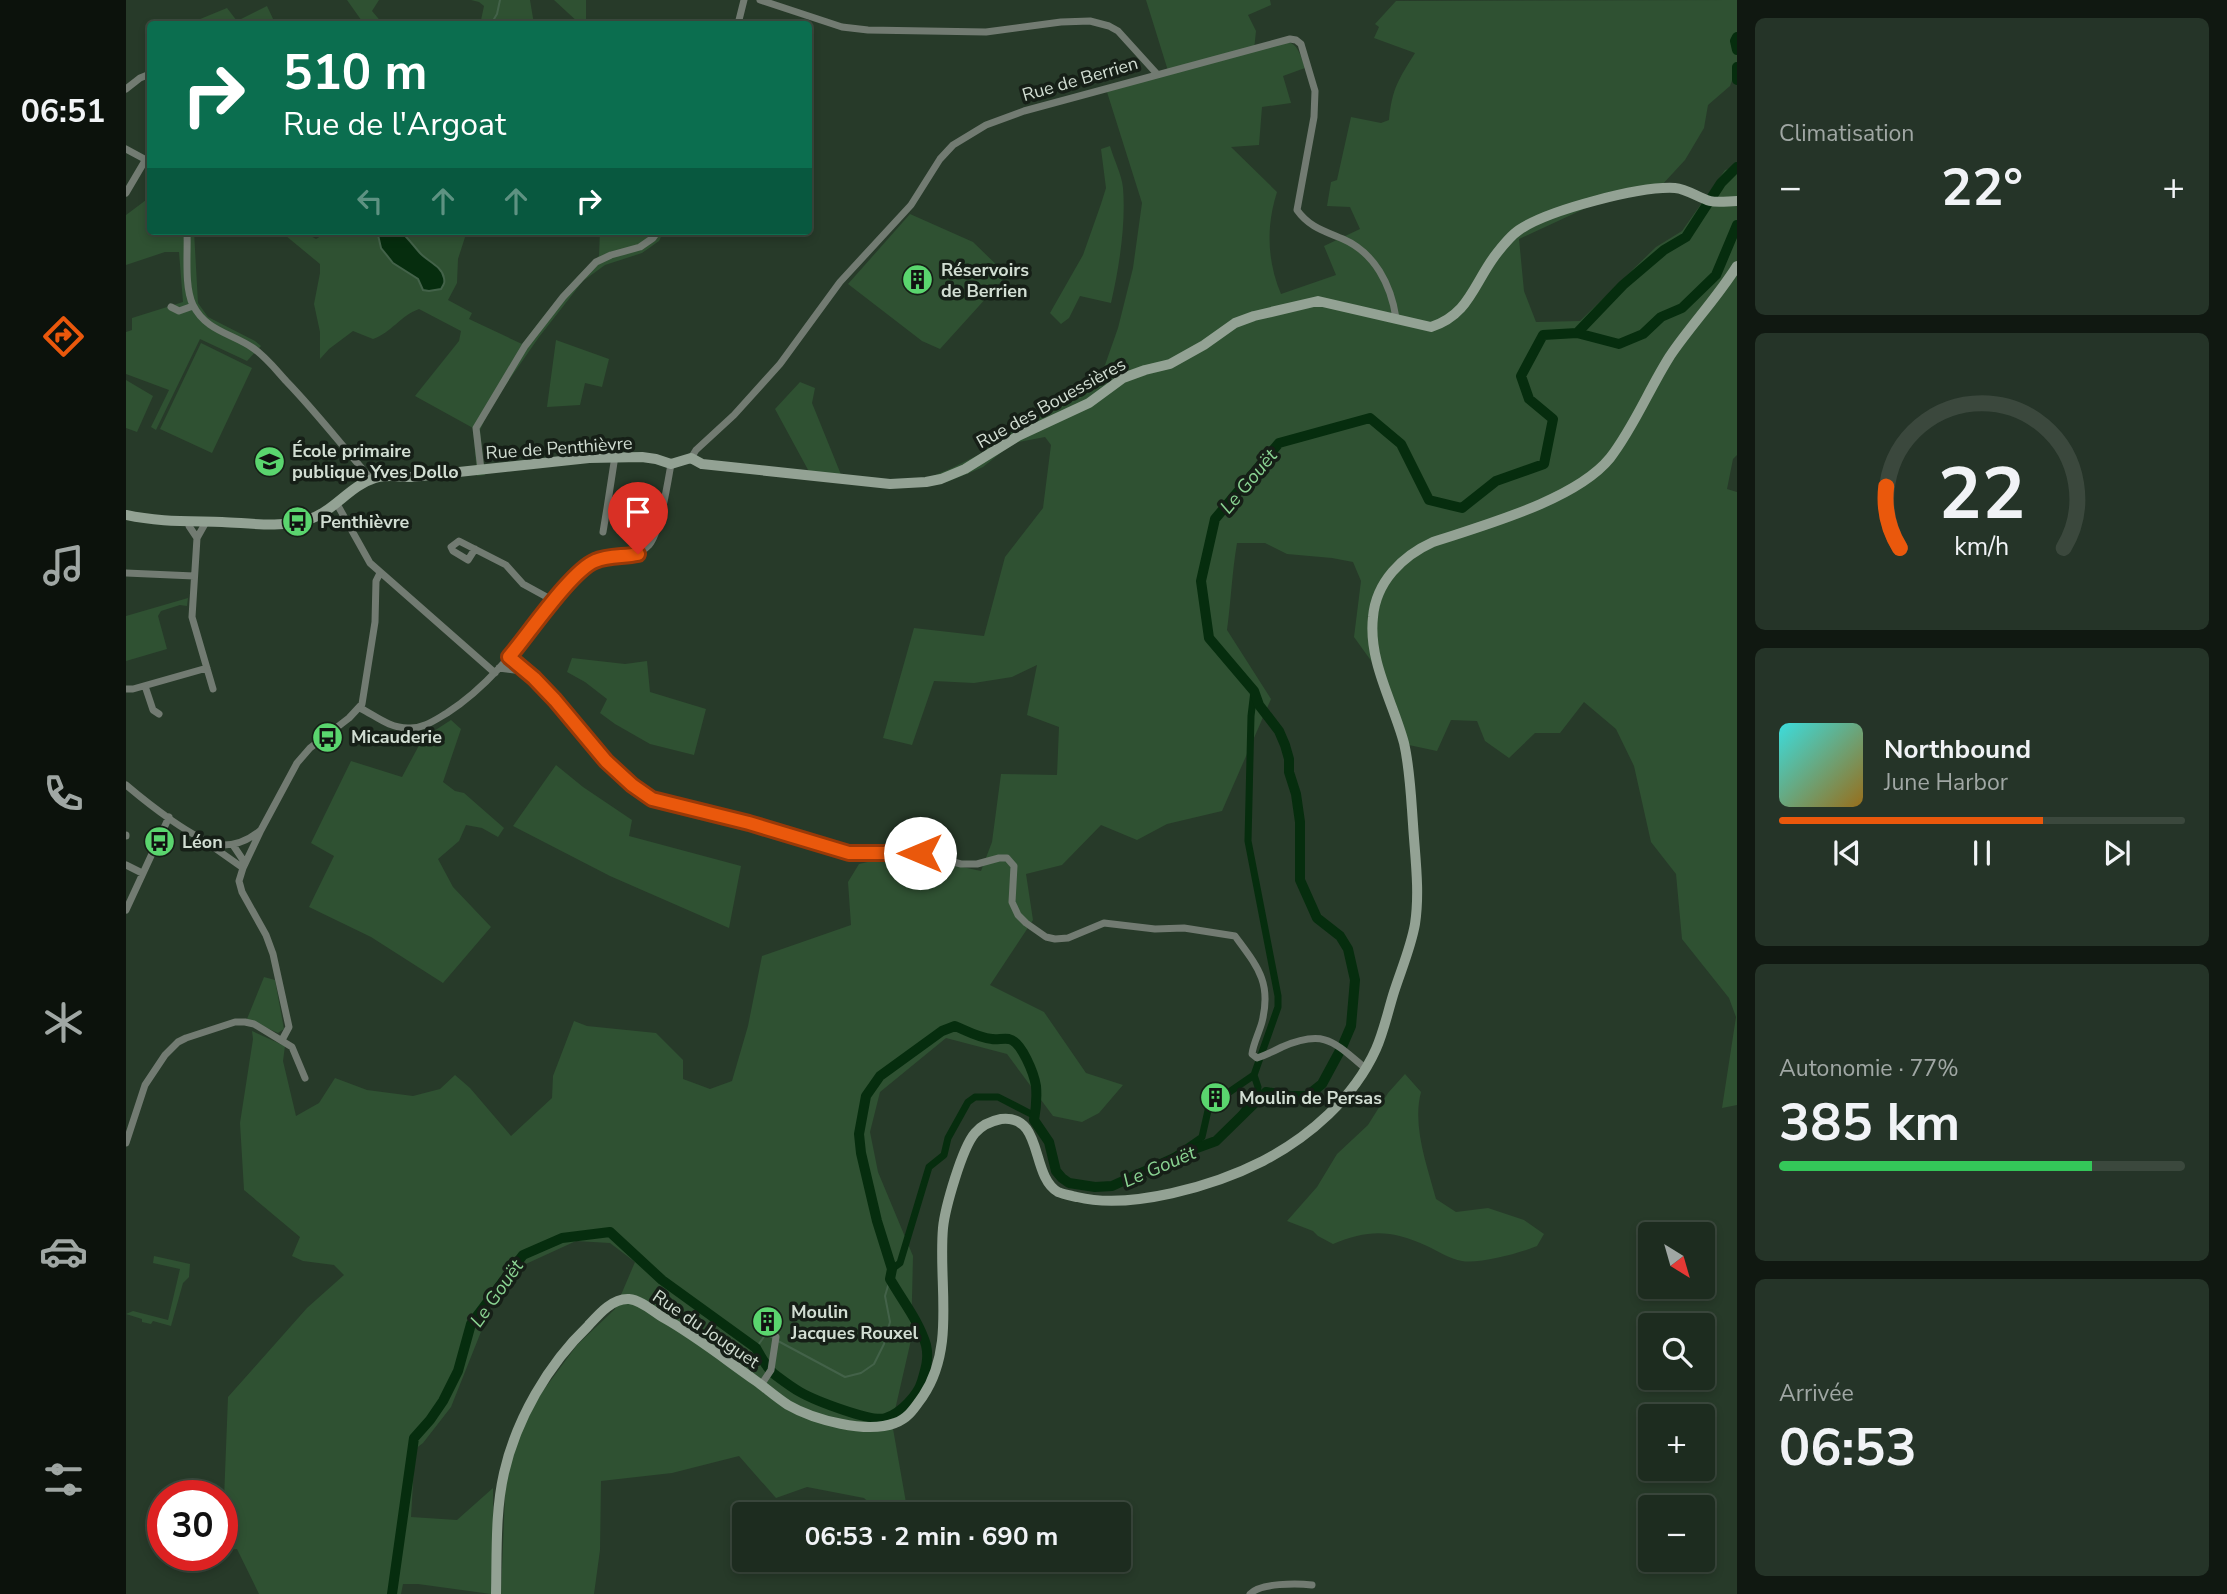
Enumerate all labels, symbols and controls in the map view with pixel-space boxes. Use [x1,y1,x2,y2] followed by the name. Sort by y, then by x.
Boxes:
[283,39,427,106] text: 510 m
[168,49,259,140] icon: right
[1019,51,1141,107] street label: Rue de Berrien
[21,90,105,133] text: 06:51
[283,103,506,146] text: Rue de l'Argoat
[1779,118,1914,149] text: Climatisation
[1941,152,2023,223] text: 22°
[1779,162,1802,213] text: −
[2162,162,2185,213] text: +
[351,182,389,220] icon: left
[424,182,462,220] icon: ahead
[497,182,535,220] icon: ahead
[570,182,608,220] icon: right
[941,258,1029,303] place label: Réservoirs de Berrien
[901,263,935,297] building icon: Réservoirs de Berrien
[39,312,88,361] icon: directions
[972,352,1130,454] street label: Rue des Bouessières
[485,431,633,465] street label: Rue de Penthièvre
[292,439,459,484] place label: École primaire publique Yves Dollo
[1214,443,1284,519] water label: Le Gouët
[252,444,286,478] school or university icon: École primaire publique Yves Dollo
[1938,444,2026,544] text: 22
[608,482,668,554] pin
[619,493,657,531] icon: arrive
[280,505,314,539] bus stop icon: Penthièvre
[320,510,410,534] place label: Penthièvre
[1954,530,2010,564] text: km/h
[39,541,88,590] icon: music
[311,720,345,754] bus stop icon: Micauderie
[351,725,442,749] place label: Micauderie
[1884,732,2031,767] text: Northbound
[1884,767,2008,798] text: June Harbor
[39,769,88,818] icon: phone
[883,816,957,890] position arrow
[142,825,176,859] bus stop icon: Léon
[182,830,223,854] place label: Léon
[1828,834,1866,872] icon: previous
[1963,834,2001,872] icon: pause
[2098,834,2136,872] icon: next
[39,998,88,1047] icon: climate
[1779,1053,1959,1084] text: Autonomie · 77%
[1199,1081,1233,1115] building icon: Moulin de Persas
[1239,1086,1382,1110] place label: Moulin de Persas
[1779,1087,1960,1158] text: 385 km
[1119,1139,1201,1194] water label: Le Gouët
[1638,1222,1715,1298] north arrow
[1638,1222,1715,1572] map controls
[39,1227,88,1276] icon: car
[464,1253,530,1333] water label: Le Gouët
[648,1284,765,1374] street label: Rue du Jouguet
[790,1300,918,1345] place label: Moulin Jacques Rouxel
[751,1305,785,1339] building icon: Moulin Jacques Rouxel
[1638,1313,1715,1390] button: search
[1779,1378,1854,1409] text: Arrivée
[1638,1404,1715,1481] button: +
[1779,1412,1917,1483] text: 06:53
[39,1455,88,1504] icon: filters
[147,1480,238,1571] speed limit sign: 30
[1638,1495,1715,1572] button: −
[805,1519,1058,1554] text: 06:53 · 2 min · 690 m

